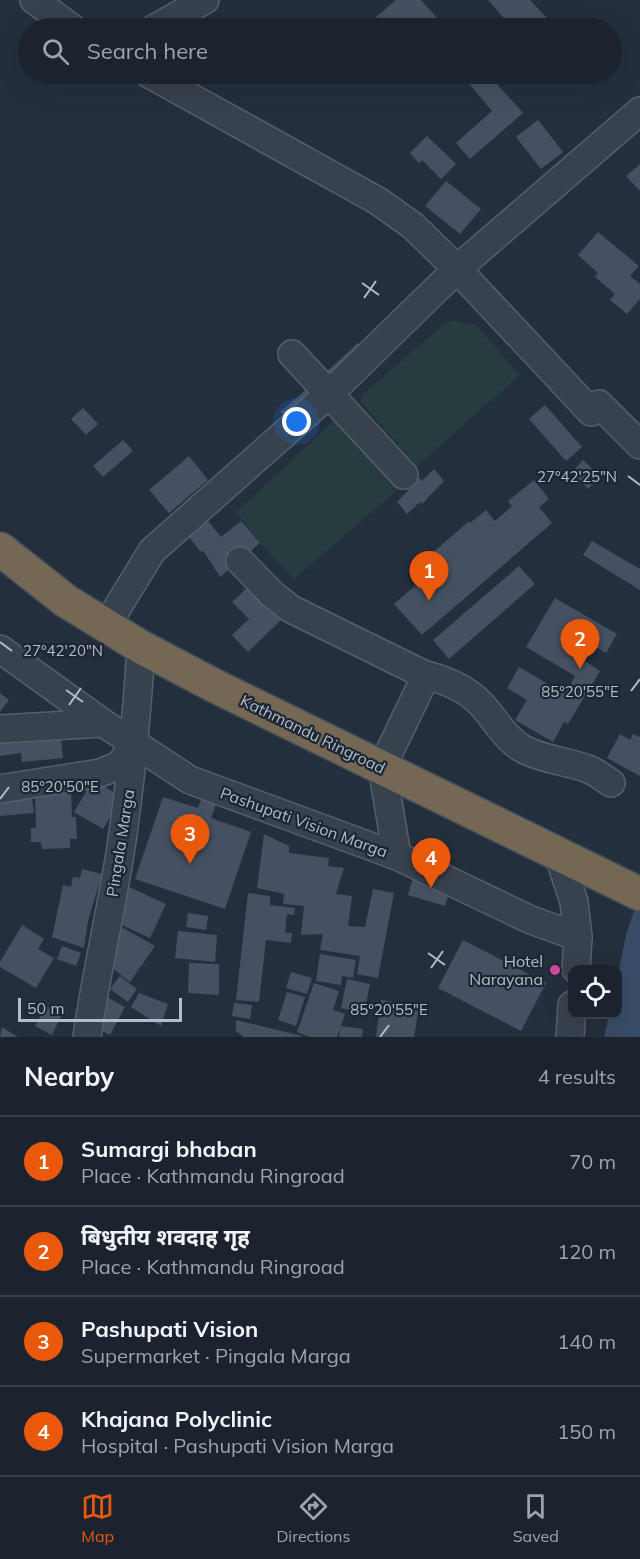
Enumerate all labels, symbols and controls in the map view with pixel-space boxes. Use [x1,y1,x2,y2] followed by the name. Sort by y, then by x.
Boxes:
[18,18,622,84] search box
[39,35,72,68] icon: search
[87,37,208,65] text: Search here
[282,407,311,436] your location
[537,467,617,486] text: 27°42'25"N
[410,552,448,601] pin: 1
[560,620,600,669] pin: 2
[23,641,103,660] text: 27°42'20"N
[541,682,619,701] text: 85°20'55"E
[237,690,389,778] street label: Kathmandu Ringroad
[21,777,99,796] text: 85°20'50"E
[218,782,390,862] street label: Pashupati Vision Marga
[102,788,138,898] street label: Pingala Marga
[170,814,210,864] pin: 3
[412,838,450,888] pin: 4
[469,951,543,989] place label: Hotel Narayana
[548,963,562,977] marker: Hotel Narayana
[568,965,622,1019] map controls
[568,965,622,1019] button: locate
[18,995,182,1022] scale bar
[27,998,64,1018] text: 50 m
[350,1000,428,1019] text: 85°20'55"E
[24,1060,114,1093] text: Nearby
[538,1064,616,1089] text: 4 results
[81,1135,257,1163] text: Sumargi bhaban
[38,1149,50,1174] text: 1
[569,1149,616,1174] text: 70 m
[81,1163,345,1188] text: Place · Kathmandu Ringroad
[81,1223,250,1251] text: बिधुतीय शवदाह गृह
[38,1239,50,1264] text: 2
[557,1239,616,1264] text: 120 m
[81,1254,345,1279] text: Place · Kathmandu Ringroad
[81,1315,258,1343] text: Pashupati Vision
[38,1329,50,1354] text: 3
[557,1329,616,1354] text: 140 m
[81,1343,351,1368] text: Supermarket · Pingala Marga
[81,1405,272,1433] text: Khajana Polyclinic
[38,1419,50,1444] text: 4
[557,1419,616,1444] text: 150 m
[81,1433,394,1458] text: Hospital · Pashupati Vision Marga
[81,1490,114,1546] tab: Map
[276,1490,350,1546] tab: Directions
[513,1490,559,1546] tab: Saved

